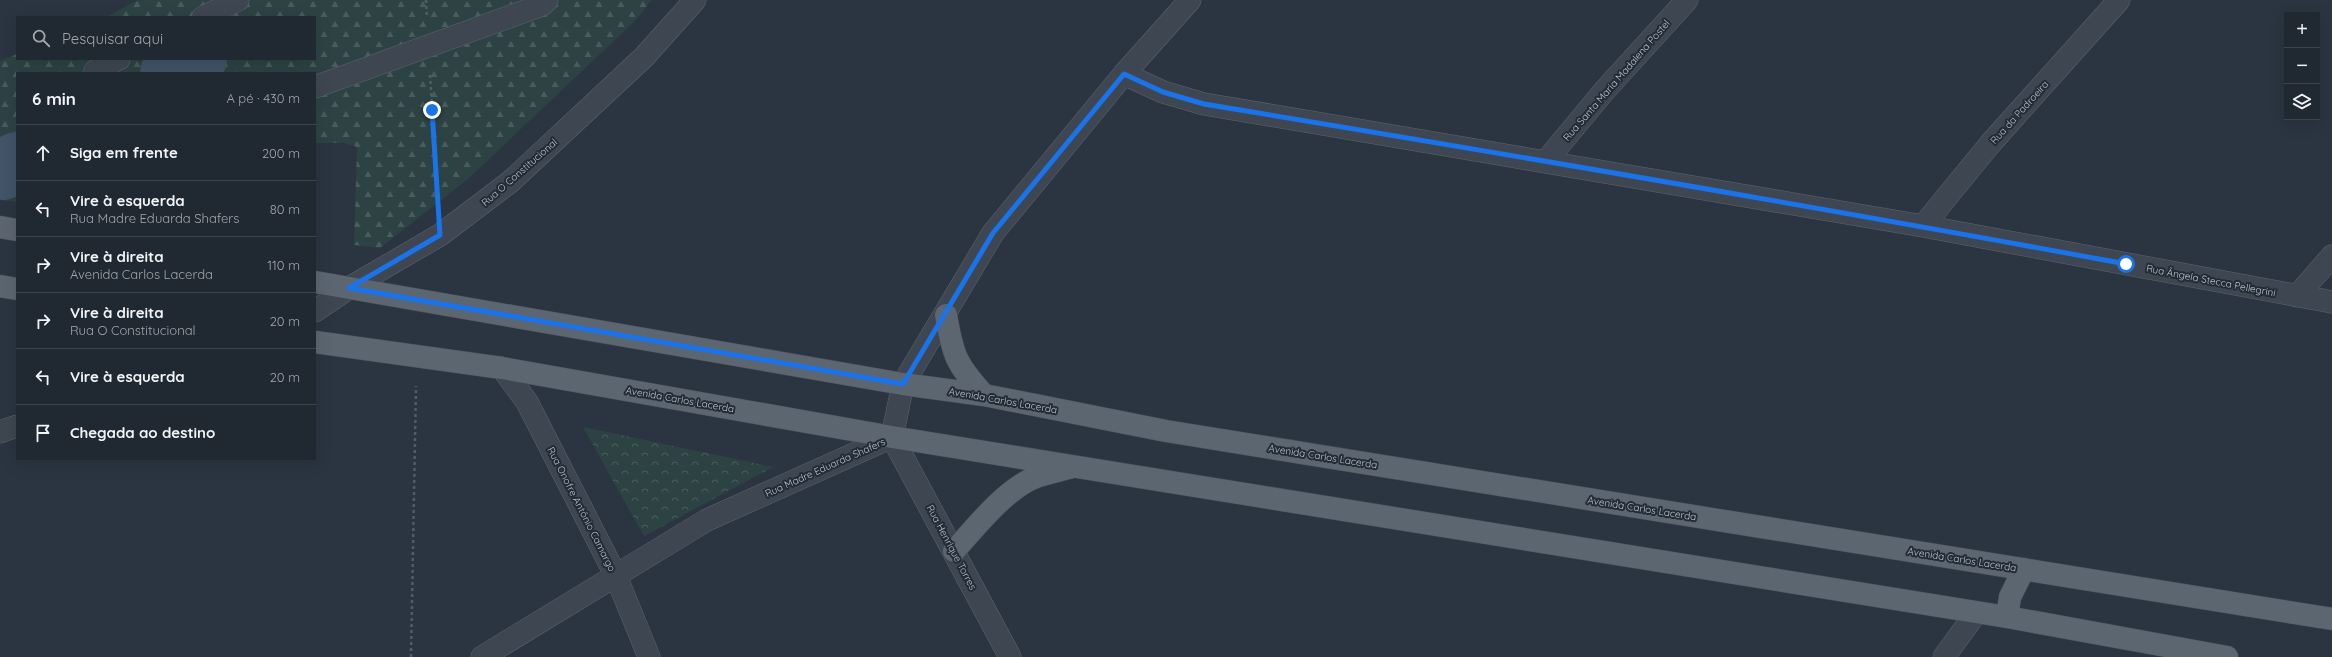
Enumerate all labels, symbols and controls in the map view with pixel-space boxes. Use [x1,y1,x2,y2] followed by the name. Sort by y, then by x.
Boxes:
[2284,12,2320,120] map controls
[2284,12,2320,48] button: +
[16,16,316,60] search box
[1560,17,1673,144] street label: Rua Santa Maria Madalena Postel
[30,27,52,49] icon: search
[62,29,163,48] text: Pesquisar aqui
[2284,48,2320,84] button: −
[1987,78,2051,147] street label: Rua da Padroeira
[2284,84,2320,120] button: layers
[32,88,76,109] text: 6 min
[226,90,300,106] text: A pé · 430 m
[423,101,441,119] route end
[479,136,560,209] street label: Rua O Constitucional
[32,142,54,164] icon: ahead
[70,143,178,162] text: Siga em frente
[262,145,300,161] text: 200 m
[70,191,185,210] text: Vire à esquerda
[32,198,54,220] icon: left
[270,201,300,217] text: 80 m
[70,210,239,226] text: Rua Madre Eduarda Shafers
[70,247,164,266] text: Vire à direita
[32,254,54,276] icon: right
[2117,255,2135,273] route start
[267,257,300,273] text: 110 m
[2145,262,2277,299] street label: Rua Ângela Stecca Pellegrini
[70,266,213,282] text: Avenida Carlos Lacerda
[70,303,164,322] text: Vire à direita
[32,310,54,332] icon: right
[270,313,300,329] text: 20 m
[70,322,196,338] text: Rua O Constitucional
[32,366,54,388] icon: left
[70,367,185,386] text: Vire à esquerda
[270,369,300,385] text: 20 m
[625,384,735,415] street label: Avenida Carlos Lacerda
[948,385,1058,416] street label: Avenida Carlos Lacerda
[32,422,54,444] icon: arrive
[70,423,215,442] text: Chegada ao destino
[763,435,888,500] street label: Rua Madre Eduarda Shafers
[1268,441,1378,472] street label: Avenida Carlos Lacerda
[544,445,619,574] street label: Rua Onofre Antônio Camargo
[1587,493,1697,524] street label: Avenida Carlos Lacerda
[924,502,980,592] street label: Rua Henrique Torres
[1907,544,2017,575] street label: Avenida Carlos Lacerda

